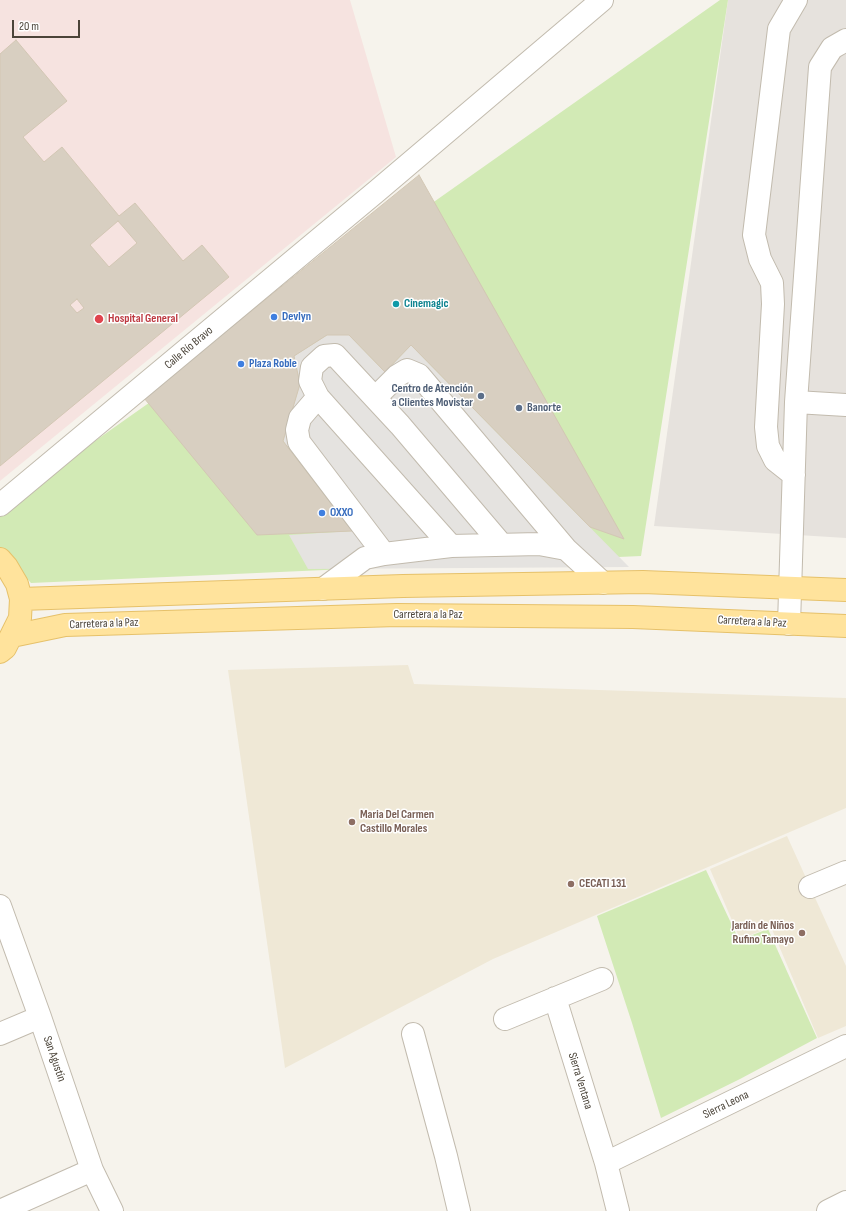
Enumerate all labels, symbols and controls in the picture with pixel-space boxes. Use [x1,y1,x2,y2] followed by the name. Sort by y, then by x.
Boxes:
[14,12,82,38] scale bar
[19,19,39,34] text: 20 m
[404,297,448,311] place label: Cinemagic
[391,299,401,309] marker: Cinemagic
[282,310,311,324] place label: Devlyn
[108,312,178,326] place label: Hospital General
[269,312,279,322] marker: Devlyn
[93,313,105,325] marker: Hospital General
[162,324,216,372] street label: Calle Río Bravo
[249,357,297,371] place label: Plaza Roble
[236,359,246,369] marker: Plaza Roble
[391,382,473,410] place label: Centro de Atención a Clientes Movistar
[476,391,486,401] marker: Centro de Atención a Clientes Movistar
[527,401,561,415] place label: Banorte
[514,403,524,413] marker: Banorte
[330,506,353,520] place label: OXXO
[317,508,327,518] marker: OXXO
[393,608,463,622] street label: Carretera a la Paz
[717,613,787,631] street label: Carretera a la Paz
[69,616,139,632] street label: Carretera a la Paz
[360,808,434,836] place label: Maria Del Carmen Castillo Morales
[347,817,357,827] marker: Maria Del Carmen Castillo Morales
[579,877,626,891] place label: CECATI 131
[566,879,576,889] marker: CECATI 131
[732,919,794,947] place label: Jardín de Niños Rufino Tamayo
[797,928,807,938] marker: Jardín de Niños Rufino Tamayo
[40,1034,68,1084] street label: San Agustín
[565,1051,595,1111] street label: Sierra Ventana
[701,1088,751,1122] street label: Sierra Leona

